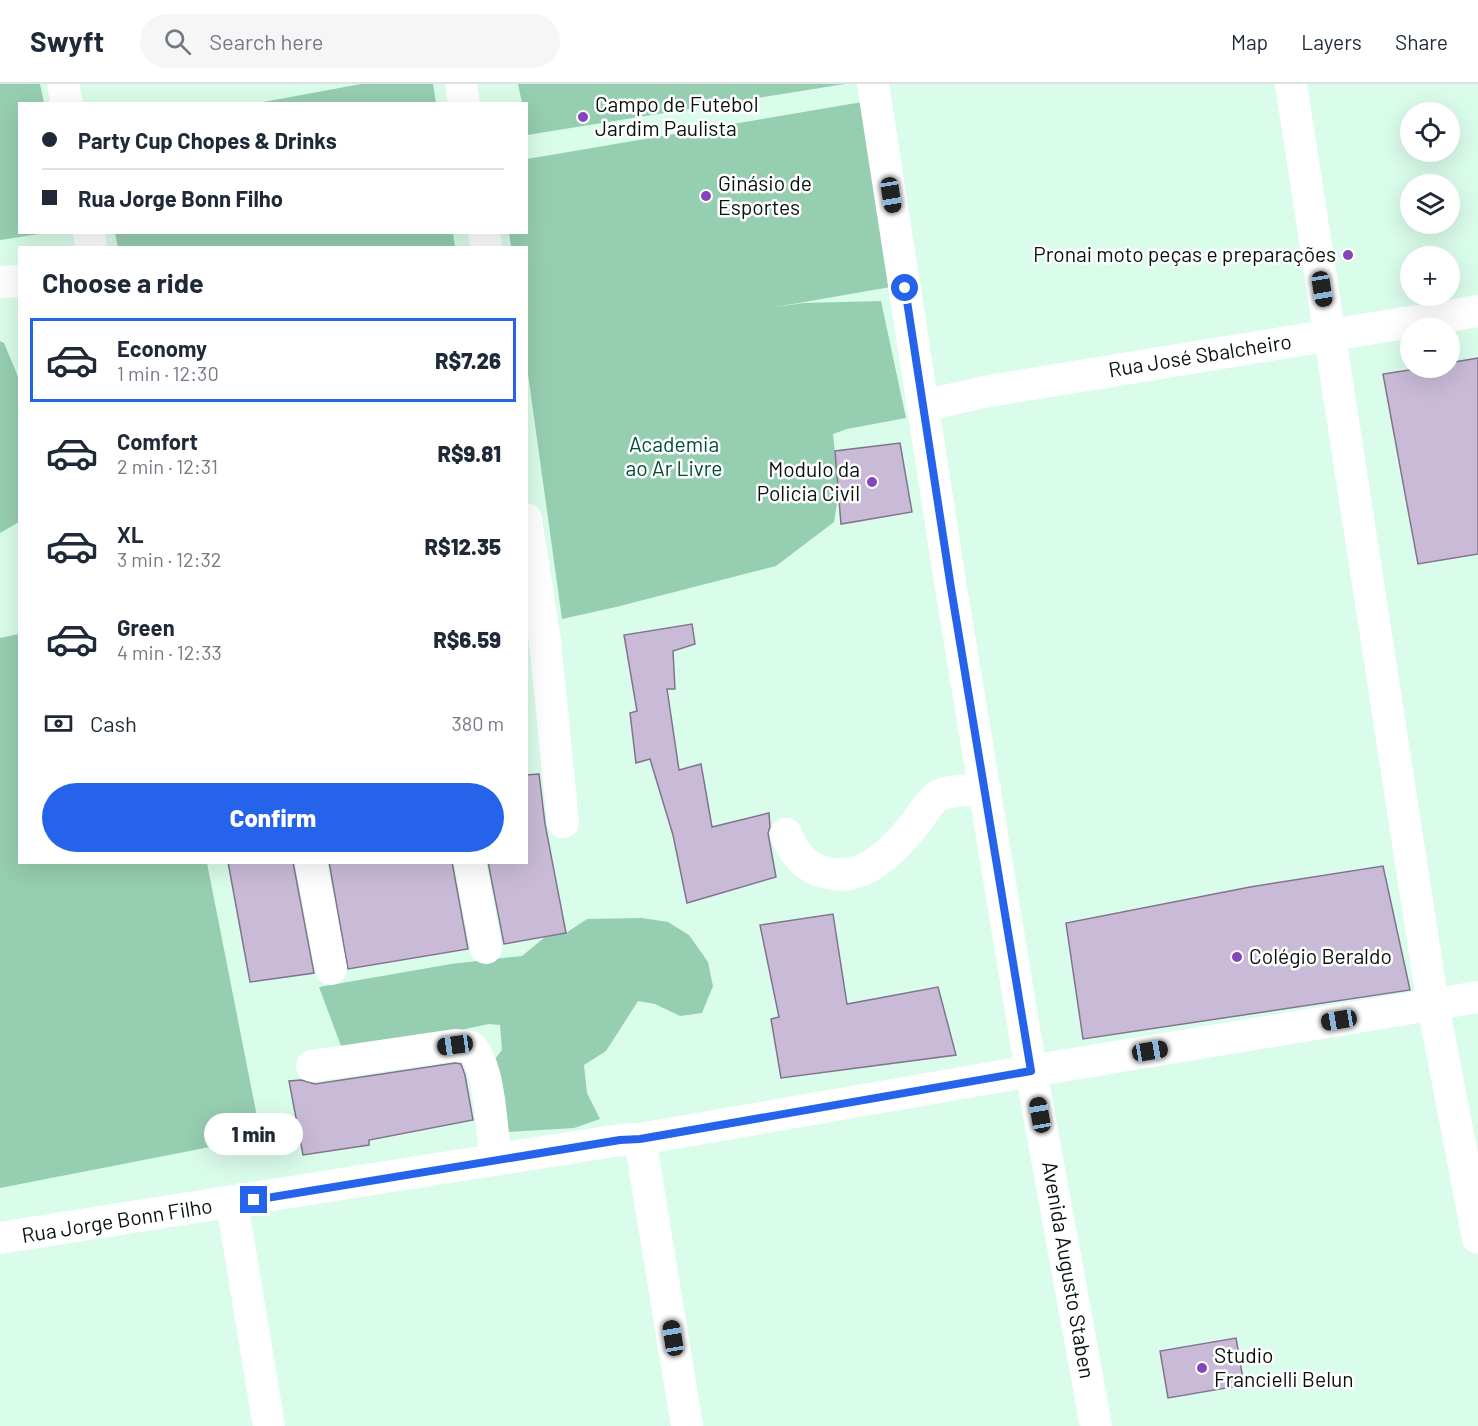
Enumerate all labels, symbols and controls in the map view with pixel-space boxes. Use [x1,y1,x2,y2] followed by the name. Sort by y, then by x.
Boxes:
[140,14,560,68] search box
[30,24,104,58] text: Swyft
[161,25,194,58] icon: search
[209,28,324,54] text: Search here
[1231,29,1268,54] text: Map
[1301,29,1362,54] text: Layers
[1395,29,1448,54] text: Share
[595,91,759,140] place label: Campo de Futebol Jardim Paulista
[1400,102,1460,378] map controls
[1400,102,1460,162] button: locate
[576,110,590,124] marker: Campo de Futebol Jardim Paulista
[78,127,337,153] text: Party Cup Chopes & Drinks
[718,170,812,219] place label: Ginásio de Esportes
[1400,174,1460,234] button: layers
[879,176,903,214] car
[78,185,283,211] text: Rua Jorge Bonn Filho
[699,189,713,203] marker: Ginásio de Esportes
[1033,241,1336,266] place label: Pronai moto peças e preparações
[1400,246,1460,306] button: +
[1341,248,1355,262] marker: Pronai moto peças e preparações
[42,266,204,298] text: Choose a ride
[1310,270,1334,308] car
[891,274,918,301] route start
[1400,318,1460,378] button: −
[1106,328,1293,381] street label: Rua José Sbalcheiro
[45,333,99,387] icon: car
[117,335,207,361] text: Economy
[435,347,501,373] text: R$7.26
[117,361,219,385] text: 1 min · 12:30
[45,426,99,480] icon: car
[117,428,198,454] text: Comfort
[626,431,722,480] park label: Academia ao Ar Livre
[437,440,501,466] text: R$9.81
[117,454,218,478] text: 2 min · 12:31
[757,456,860,505] place label: Modulo da Policia Civil
[865,475,879,489] marker: Modulo da Policia Civil
[45,519,99,573] icon: car
[117,521,143,547] text: XL
[425,533,501,559] text: R$12.35
[117,547,221,571] text: 3 min · 12:32
[45,612,99,666] icon: car
[117,614,175,640] text: Green
[433,626,501,652] text: R$6.59
[117,640,222,664] text: 4 min · 12:33
[42,707,75,740] icon: cash
[90,710,137,736] text: Cash
[451,711,504,735] text: 380 m
[42,783,504,852] button: Confirm
[1249,943,1392,968] place label: Colégio Beraldo
[1230,950,1244,964] marker: Colégio Beraldo
[1320,1008,1358,1032] car
[436,1034,474,1056] car
[1131,1039,1169,1063] car
[1028,1096,1052,1134] car
[204,1113,304,1155] callout: 1 min
[232,1122,275,1146] text: 1 min
[1038,1159,1101,1380] street label: Avenida Augusto Staben
[240,1186,267,1213] route end
[20,1192,214,1247] street label: Rua Jorge Bonn Filho
[661,1319,685,1357] car
[1214,1342,1354,1391] place label: Studio Francielli Belun
[1195,1361,1209,1375] marker: Studio Francielli Belun

